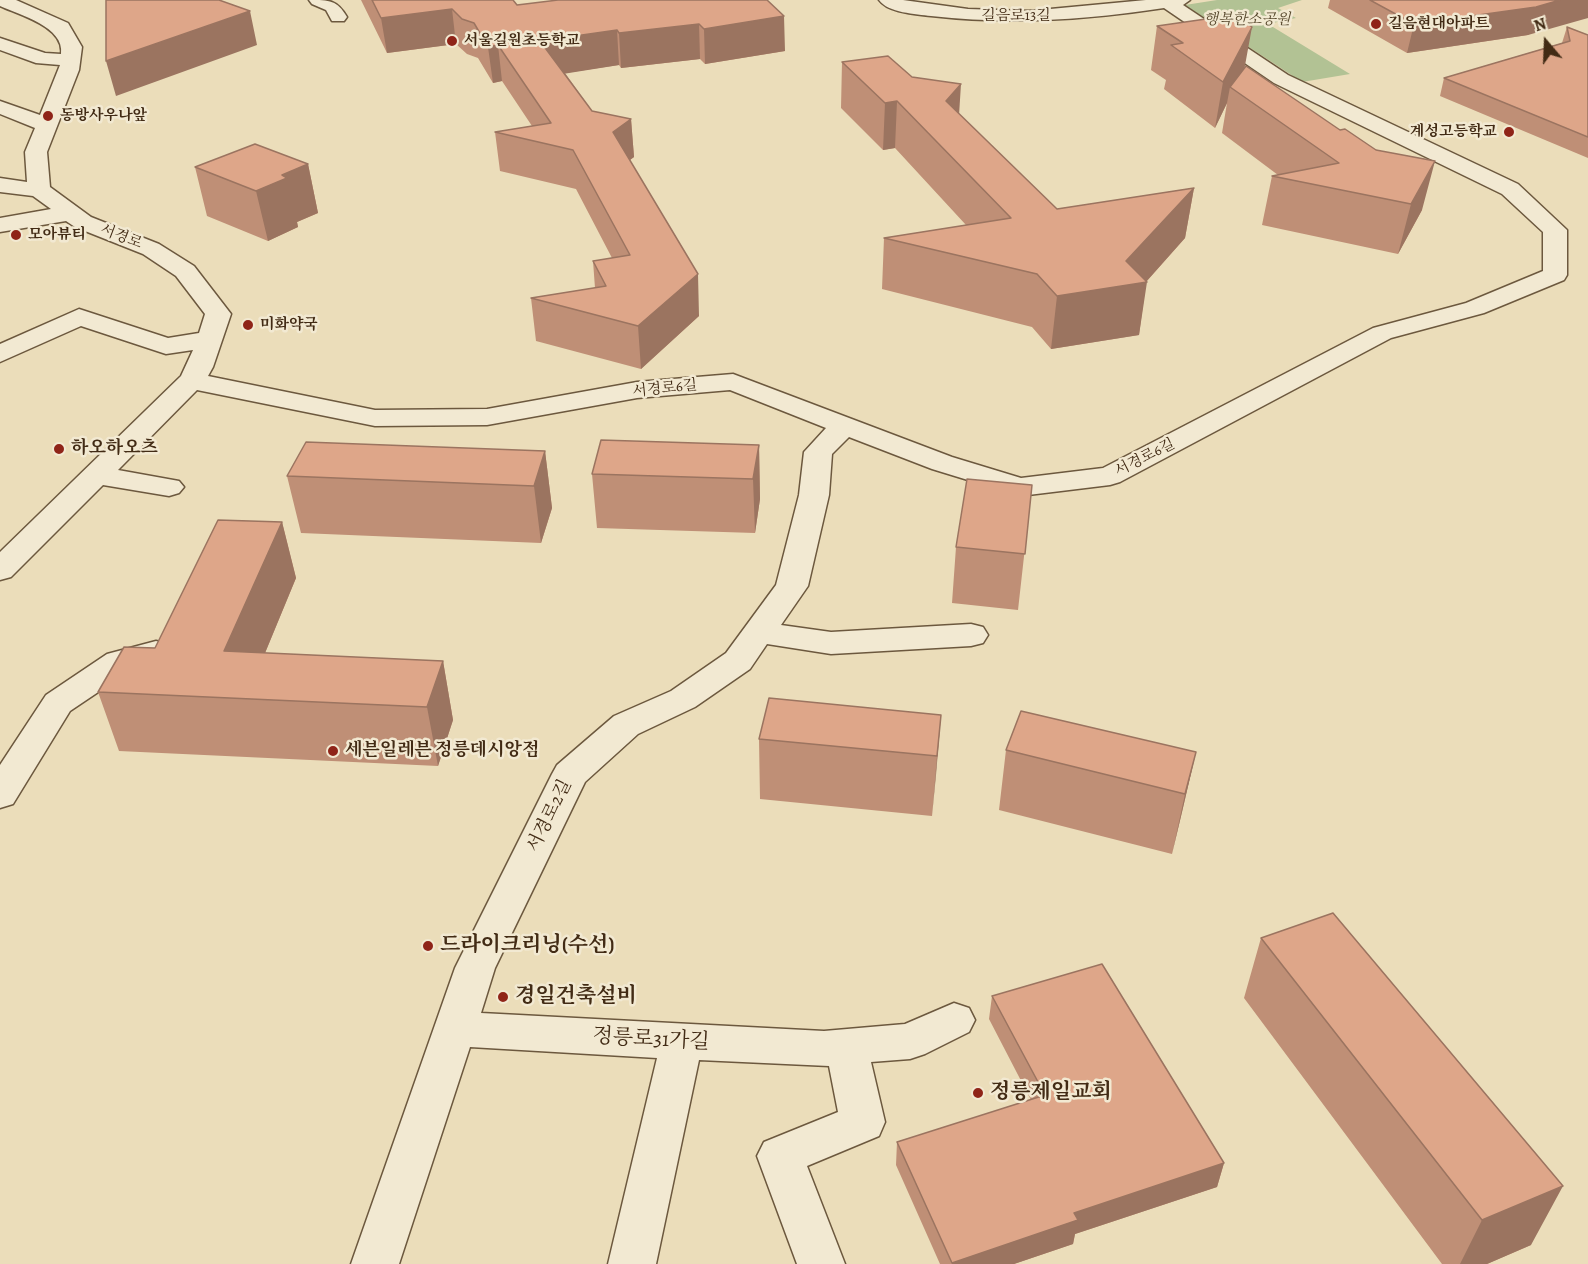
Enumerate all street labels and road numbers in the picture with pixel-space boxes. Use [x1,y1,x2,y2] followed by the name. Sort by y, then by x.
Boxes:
[981,7,1051,25] street label: 길음로13길
[97,221,145,253] street label: 서경로
[632,377,698,401] street label: 서경로6길
[1112,435,1178,481] street label: 서경로6길
[523,776,577,856] street label: 서경로2길
[592,1024,710,1056] street label: 정릉로31가길

